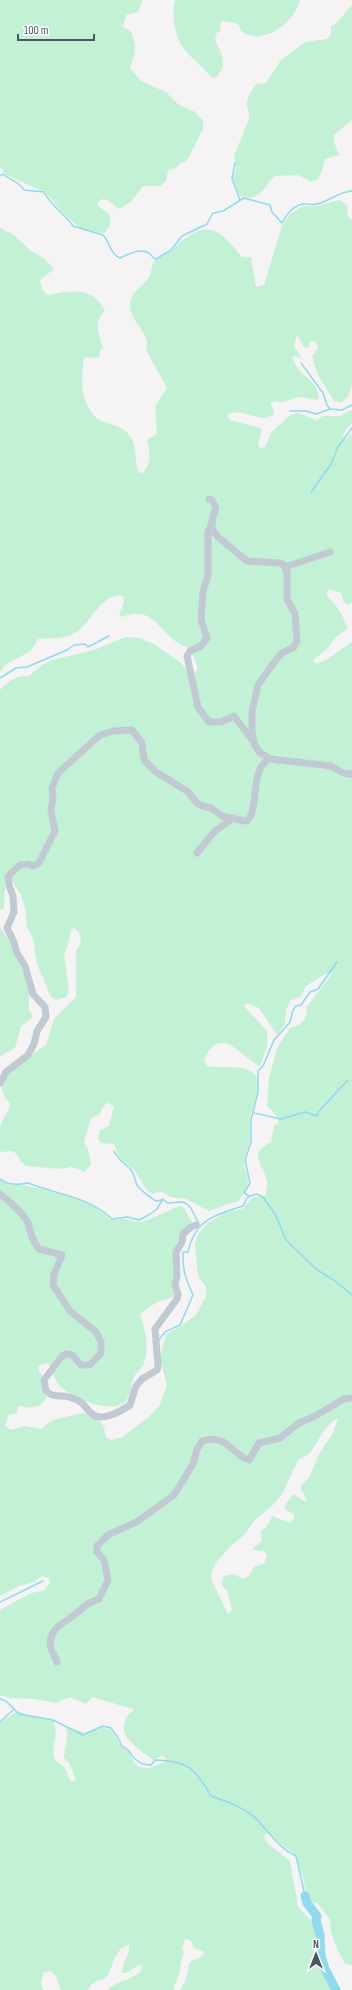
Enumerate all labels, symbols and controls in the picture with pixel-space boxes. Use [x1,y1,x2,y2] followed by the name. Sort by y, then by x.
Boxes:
[18,16,94,42] scale bar
[24,23,49,38] text: 100 m
[296,1934,336,1974] north arrow
[313,1938,319,1951] text: N

